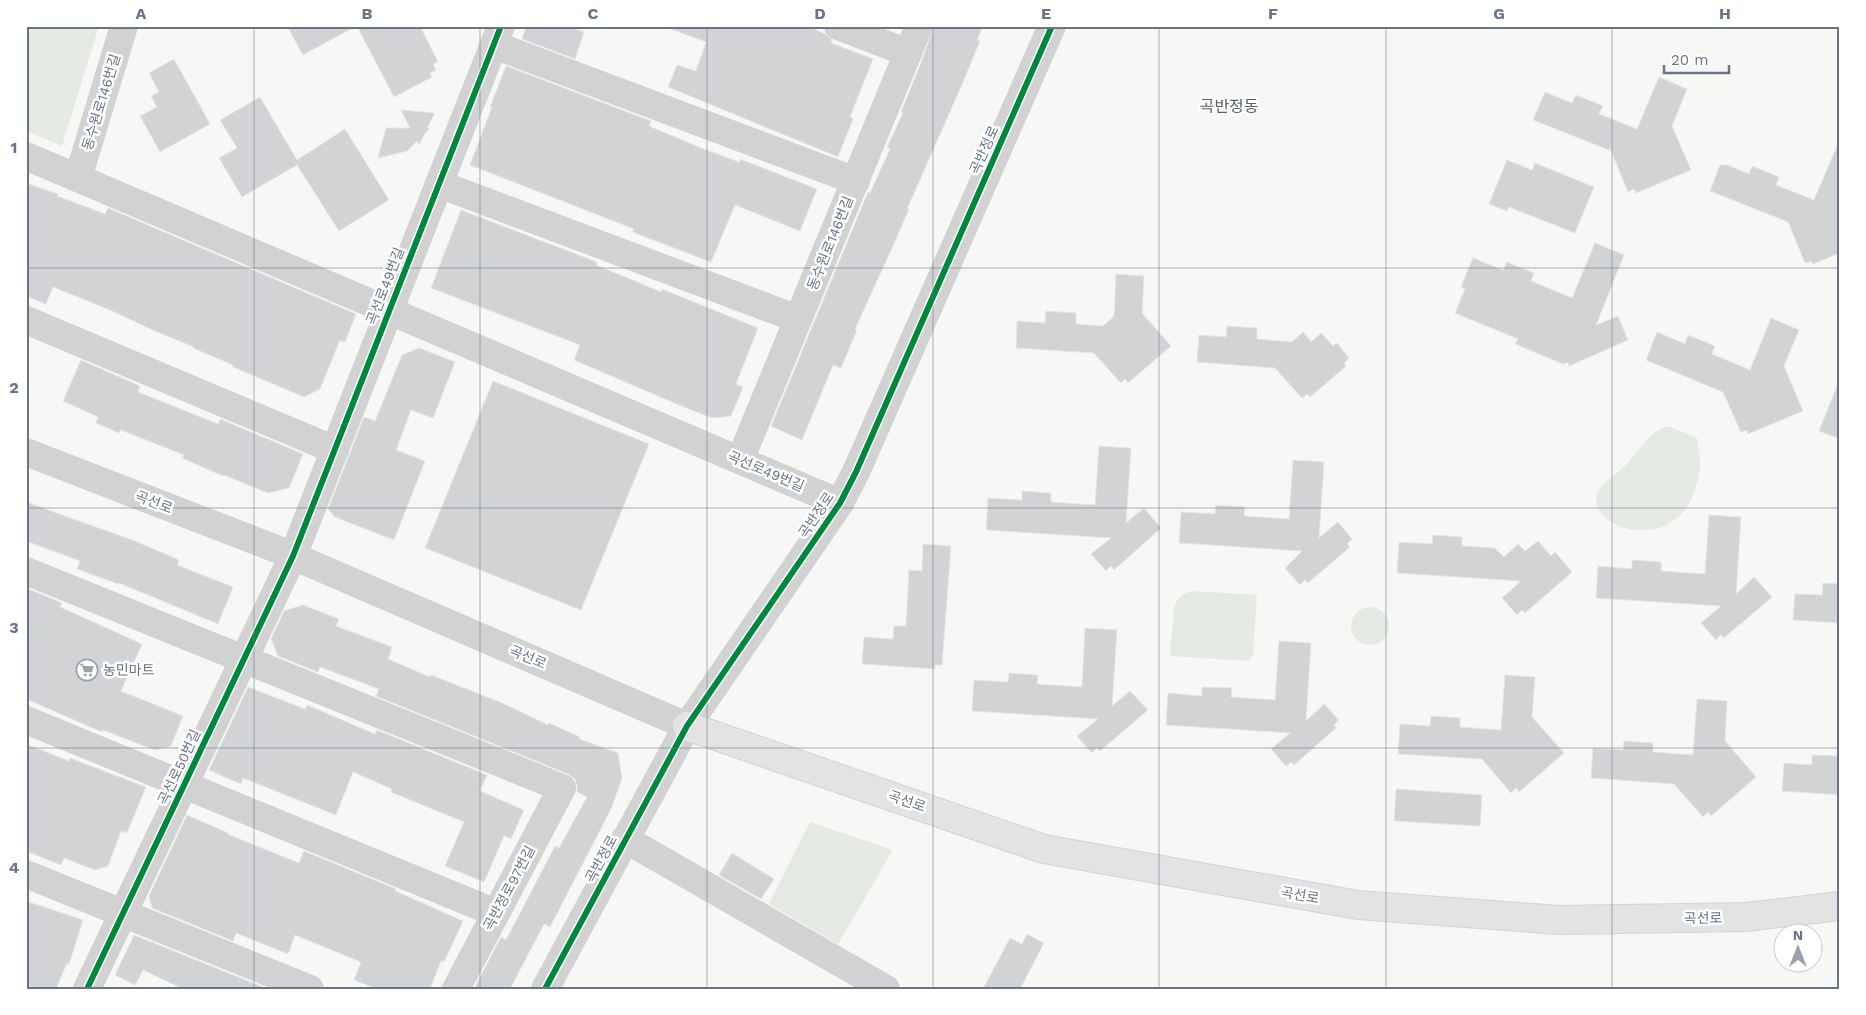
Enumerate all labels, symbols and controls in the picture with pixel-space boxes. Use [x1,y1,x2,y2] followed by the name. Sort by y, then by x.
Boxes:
[136,4,147,23] text: A
[362,4,373,23] text: B
[588,4,599,23] text: C
[814,4,826,23] text: D
[1041,4,1051,23] text: E
[1268,4,1278,23] text: F
[1493,4,1505,23] text: G
[1719,4,1731,23] text: H
[1664,42,1728,74] scale bar
[1671,51,1709,69] text: 20 m
[79,52,123,152] street label: 동수원로146번길
[1200,97,1259,116] district label: 곡반정동
[966,123,1002,177] street label: 곡반정로
[11,138,17,157] text: 1
[804,194,856,292] street label: 동수원로146번길
[363,245,407,327] street label: 곡선로49번길
[9,378,19,397] text: 2
[725,448,807,494] street label: 곡선로49번길
[133,488,175,516] street label: 곡선로
[795,489,837,541] street label: 곡반정로
[9,618,19,637] text: 3
[507,642,549,672] street label: 곡선로
[75,658,99,682] supermarket icon: 농민마트
[103,662,155,678] place label: 농민마트
[155,727,203,807] street label: 곡선로50번길
[886,787,928,815] street label: 곡선로
[582,832,620,886] street label: 곡반정로
[480,843,538,933] street label: 곡반정로97번길
[9,858,19,877] text: 4
[1280,884,1321,906] street label: 곡선로
[1684,910,1723,926] street label: 곡선로
[1774,922,1824,972] north arrow
[1793,927,1803,943] text: N

